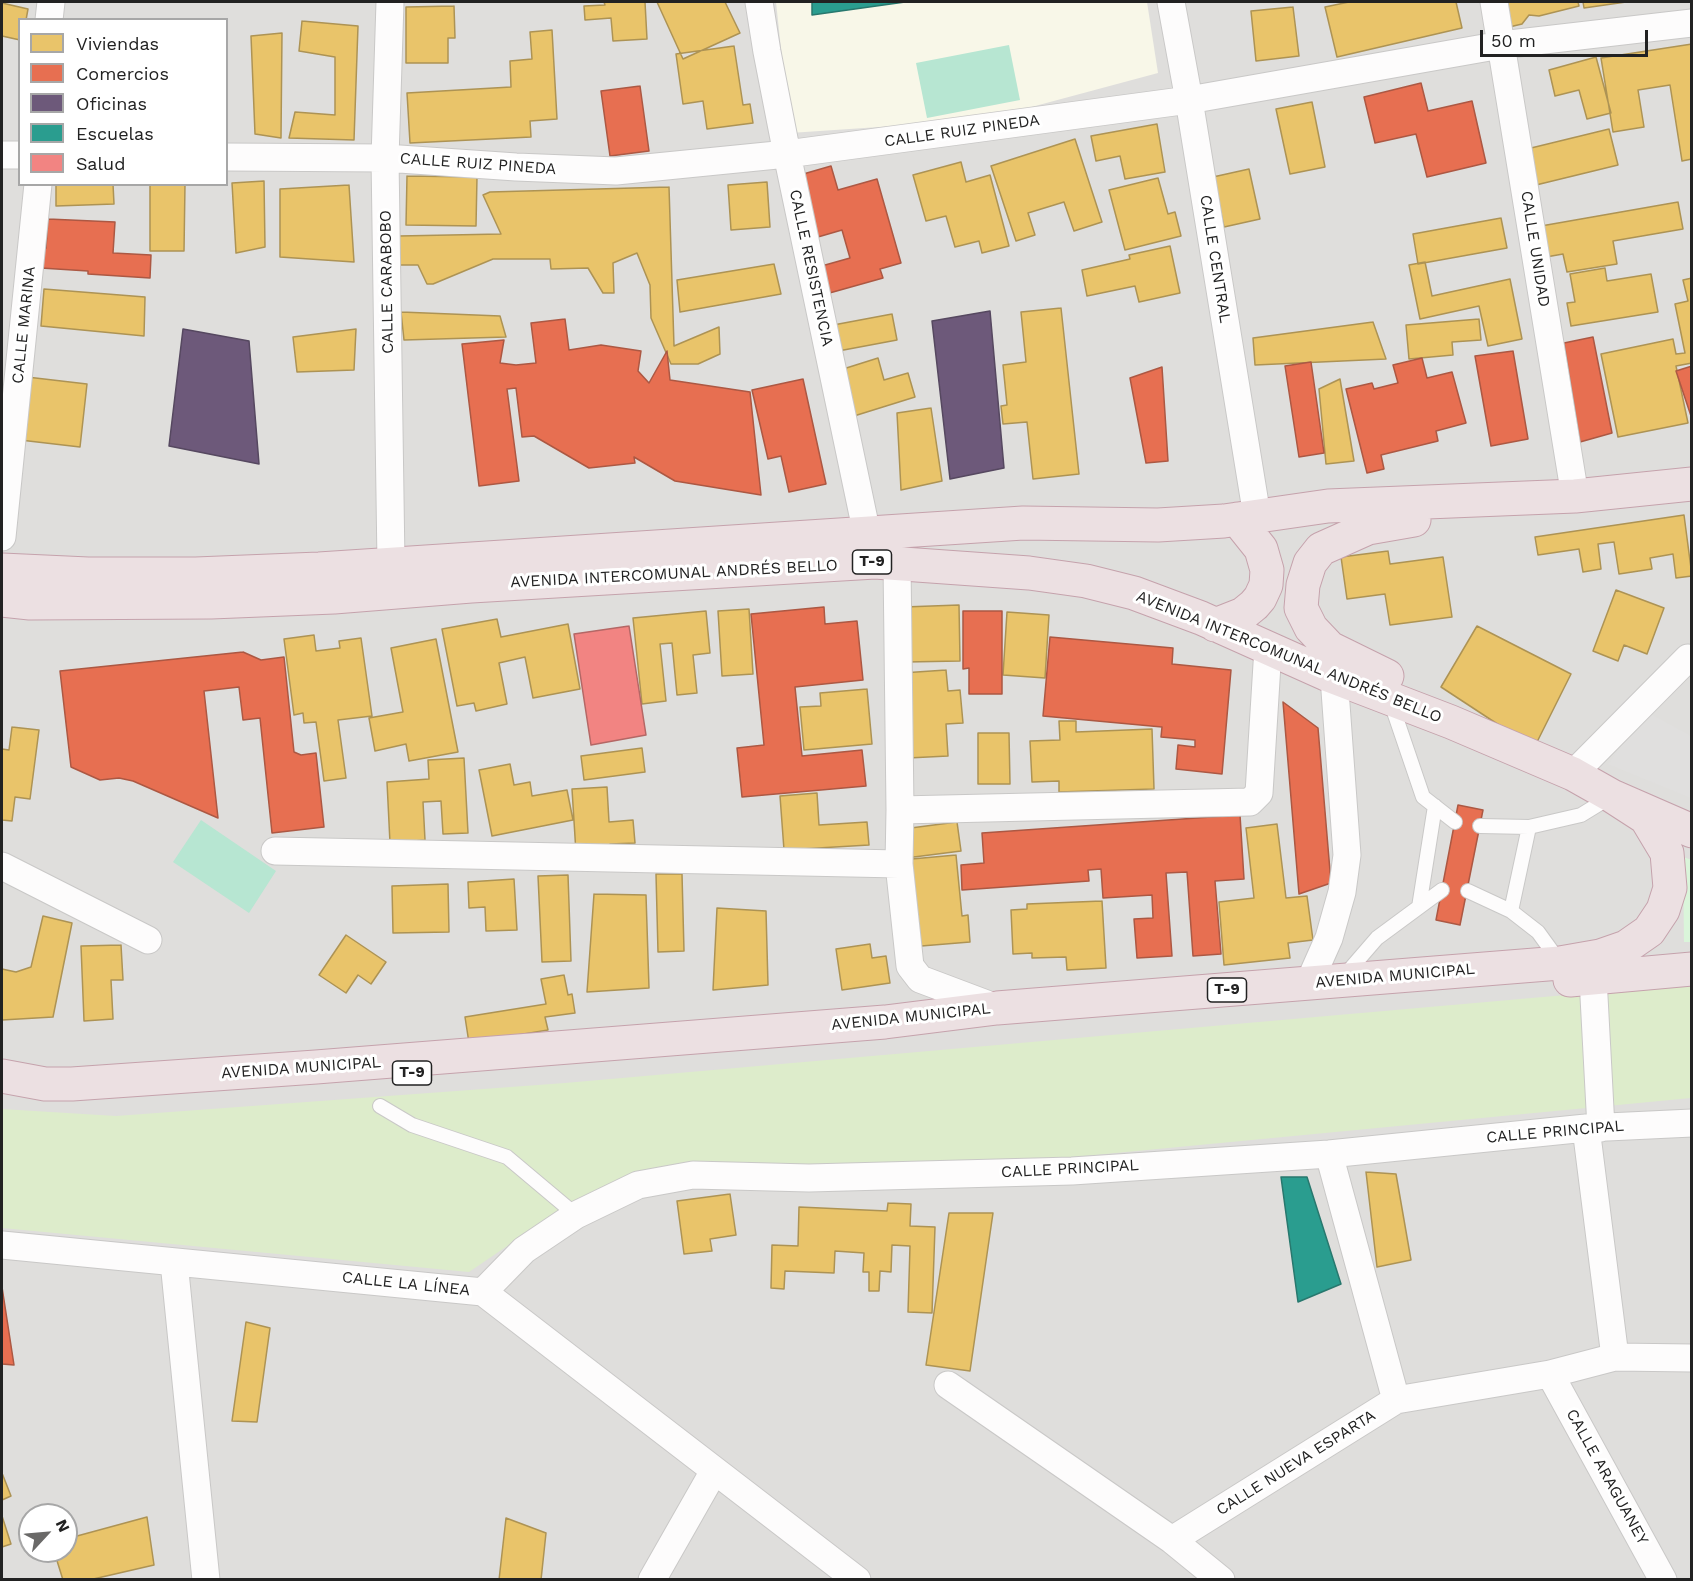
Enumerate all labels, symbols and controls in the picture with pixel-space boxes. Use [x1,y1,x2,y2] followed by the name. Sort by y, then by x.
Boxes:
[18,18,228,186] legend
[1483,18,1651,56] scale bar
[1491,30,1536,51] text: 50 m
[76,33,159,54] text: Viviendas
[76,63,169,84] text: Comercios
[76,93,147,114] text: Oficinas
[883,111,1041,151] street label: CALLE RUIZ PINEDA
[76,123,154,144] text: Escuelas
[399,149,557,179] street label: CALLE RUIZ PINEDA
[76,153,125,174] text: Salud
[785,188,837,348] street label: CALLE RESISTENCIA
[1516,190,1554,308] street label: CALLE UNIDAD
[1195,193,1235,325] street label: CALLE CENTRAL
[376,210,398,354] street label: CALLE CARABOBO
[8,265,40,385] street label: CALLE MARINA
[852,550,892,574] road number: T-9
[510,556,838,592] street label: AVENIDA INTERCOMUNAL ANDRÉS BELLO
[1133,587,1445,727] street label: AVENIDA INTERCOMUNAL ANDRÉS BELLO
[1314,959,1476,993] street label: AVENIDA MUNICIPAL
[1208,978,1246,1002] road number: T-9
[830,999,992,1035] street label: AVENIDA MUNICIPAL
[220,1053,382,1083] street label: AVENIDA MUNICIPAL
[392,1061,432,1085] road number: T-9
[1485,1116,1625,1148] street label: CALLE PRINCIPAL
[1001,1156,1139,1182] street label: CALLE PRINCIPAL
[341,1268,471,1300] street label: CALLE LA LÍNEA
[1213,1406,1379,1520] street label: CALLE NUEVA ESPARTA
[1562,1406,1652,1548] street label: CALLE ARAGUANEY
[18,1503,78,1563] north arrow
[52,1516,74,1535] text: N

